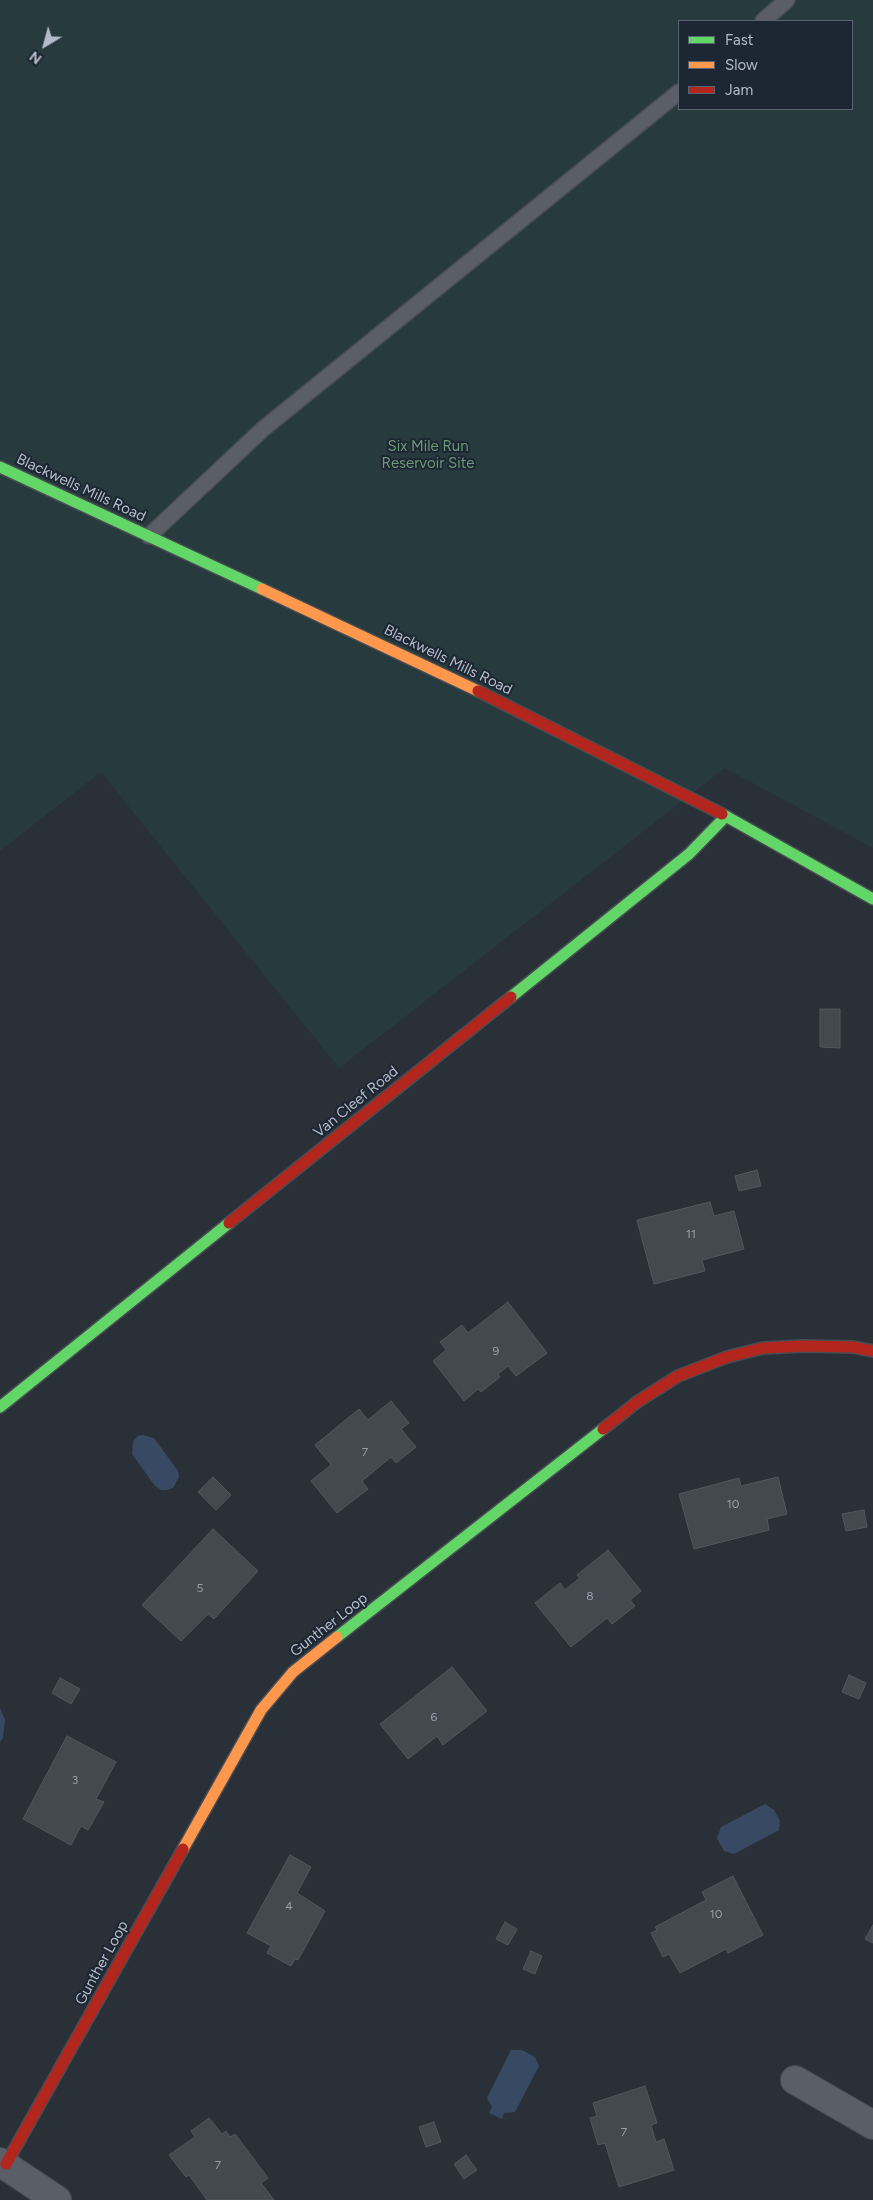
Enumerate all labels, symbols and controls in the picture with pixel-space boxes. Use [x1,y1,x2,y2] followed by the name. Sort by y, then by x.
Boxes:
[20,20,70,70] north arrow
[678,20,853,110] legend
[725,31,753,49] text: Fast
[26,47,45,67] text: N
[725,56,758,74] text: Slow
[725,81,753,99] text: Jam
[382,438,474,473] park label: Six Mile Run Reservoir Site
[13,450,149,526] street label: Blackwells Mills Road
[381,621,515,699] street label: Blackwells Mills Road
[310,1062,402,1142] street label: Van Cleef Road
[686,1227,696,1241] house number: 11
[493,1344,499,1358] house number: 9
[362,1445,368,1459] house number: 7
[727,1497,739,1511] house number: 10
[197,1581,203,1595] house number: 5
[287,1589,371,1661] street label: Gunther Loop
[586,1589,594,1603] house number: 8
[431,1710,437,1724] house number: 6
[72,1773,78,1787] house number: 3
[285,1899,293,1913] house number: 4
[710,1907,722,1921] house number: 10
[72,1918,132,2008] street label: Gunther Loop
[621,2125,627,2139] house number: 7
[215,2158,221,2172] house number: 7

